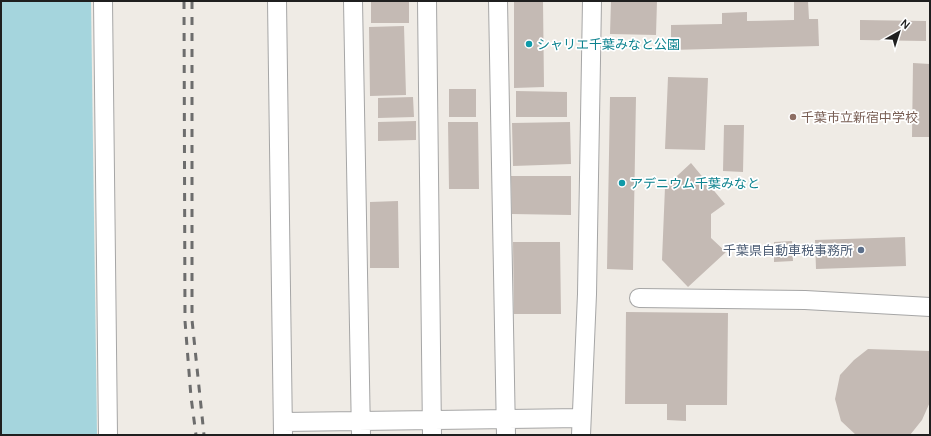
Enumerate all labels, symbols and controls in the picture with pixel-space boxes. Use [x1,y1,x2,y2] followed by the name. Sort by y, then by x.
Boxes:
[879,12,919,52] north arrow
[898,16,913,32] text: N
[537,35,680,53] place label: シャリエ千葉みなと公園
[524,39,534,49] marker: シャリエ千葉みなと公園
[801,108,918,126] place label: 千葉市立新宿中学校
[788,112,798,122] marker: 千葉市立新宿中学校
[630,174,760,192] place label: アデニウム千葉みなと
[617,178,627,188] marker: アデニウム千葉みなと
[723,241,853,259] place label: 千葉県自動車税事務所
[856,245,866,255] marker: 千葉県自動車税事務所

